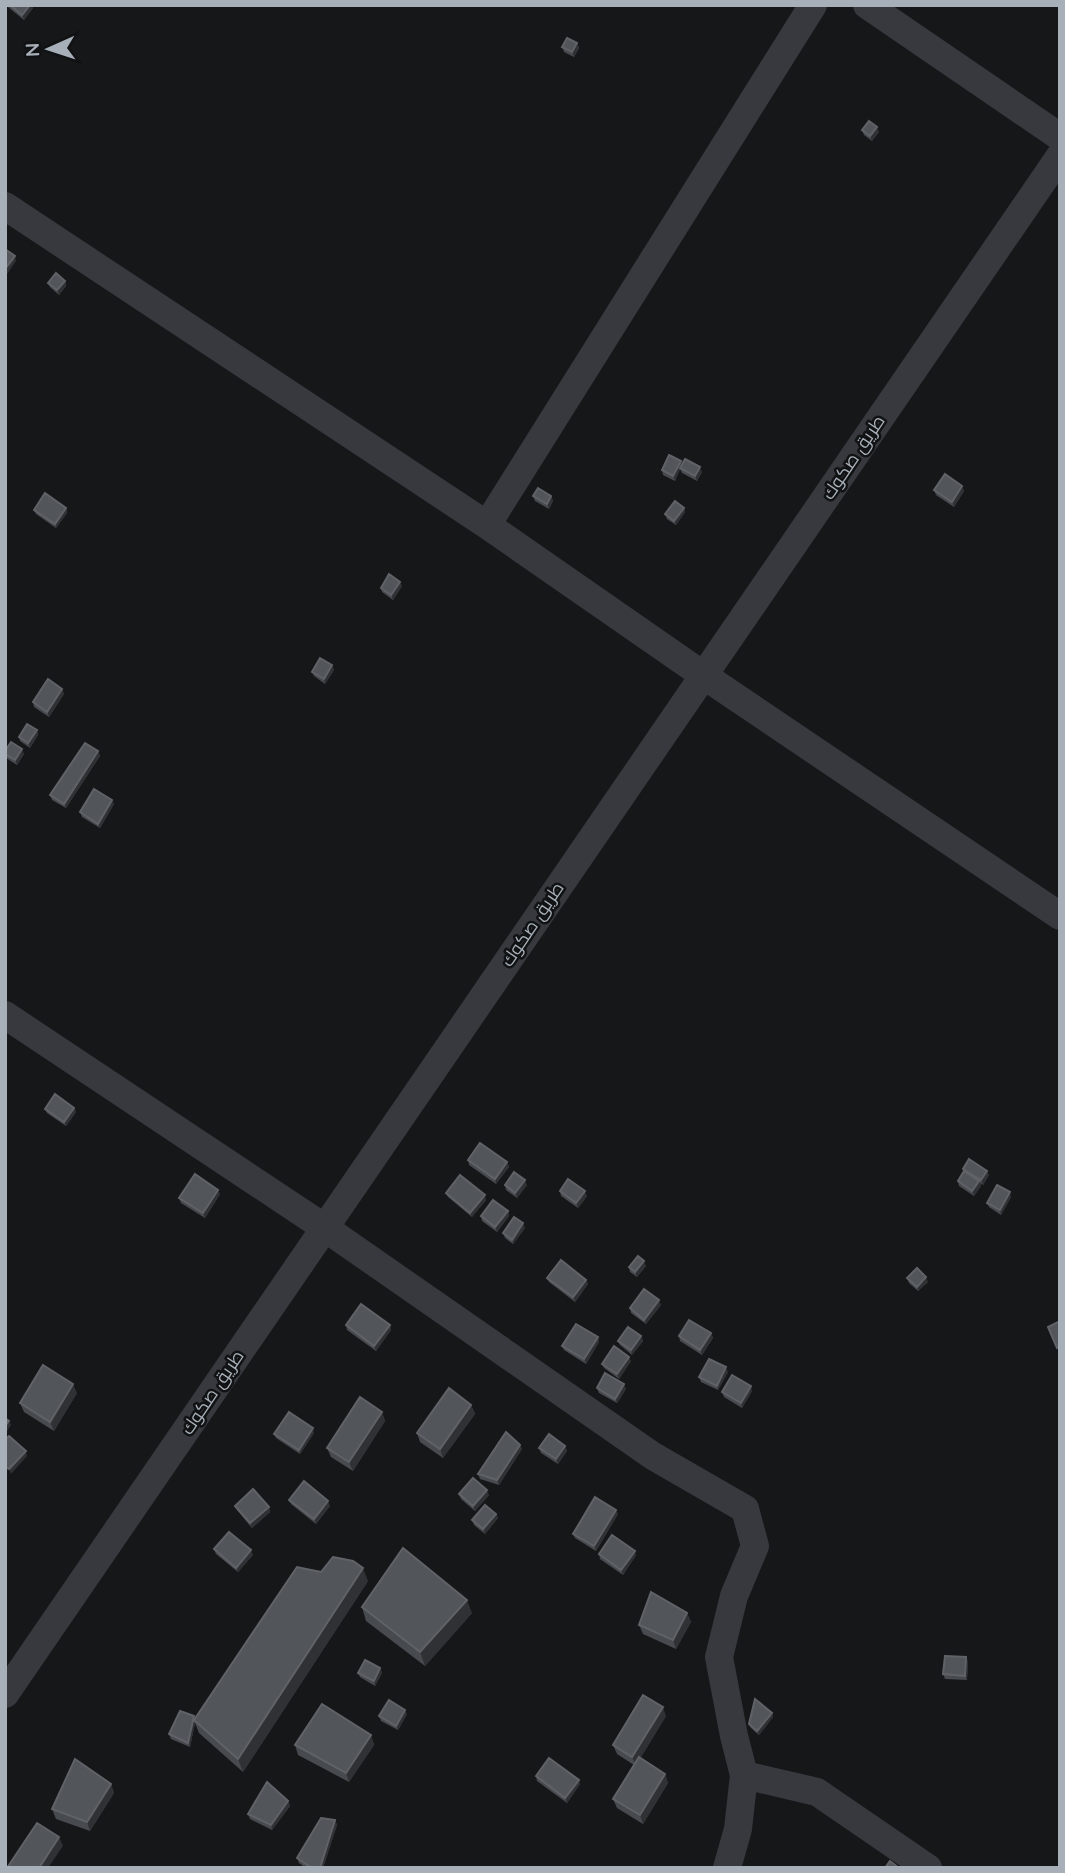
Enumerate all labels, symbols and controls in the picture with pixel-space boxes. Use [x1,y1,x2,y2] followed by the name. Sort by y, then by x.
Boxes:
[14,14,84,84] north arrow
[20,42,44,57] text: N
[816,410,891,504] street label: طريق صكوك
[495,877,570,971] street label: طريق صكوك
[175,1345,250,1439] street label: طريق صكوك

